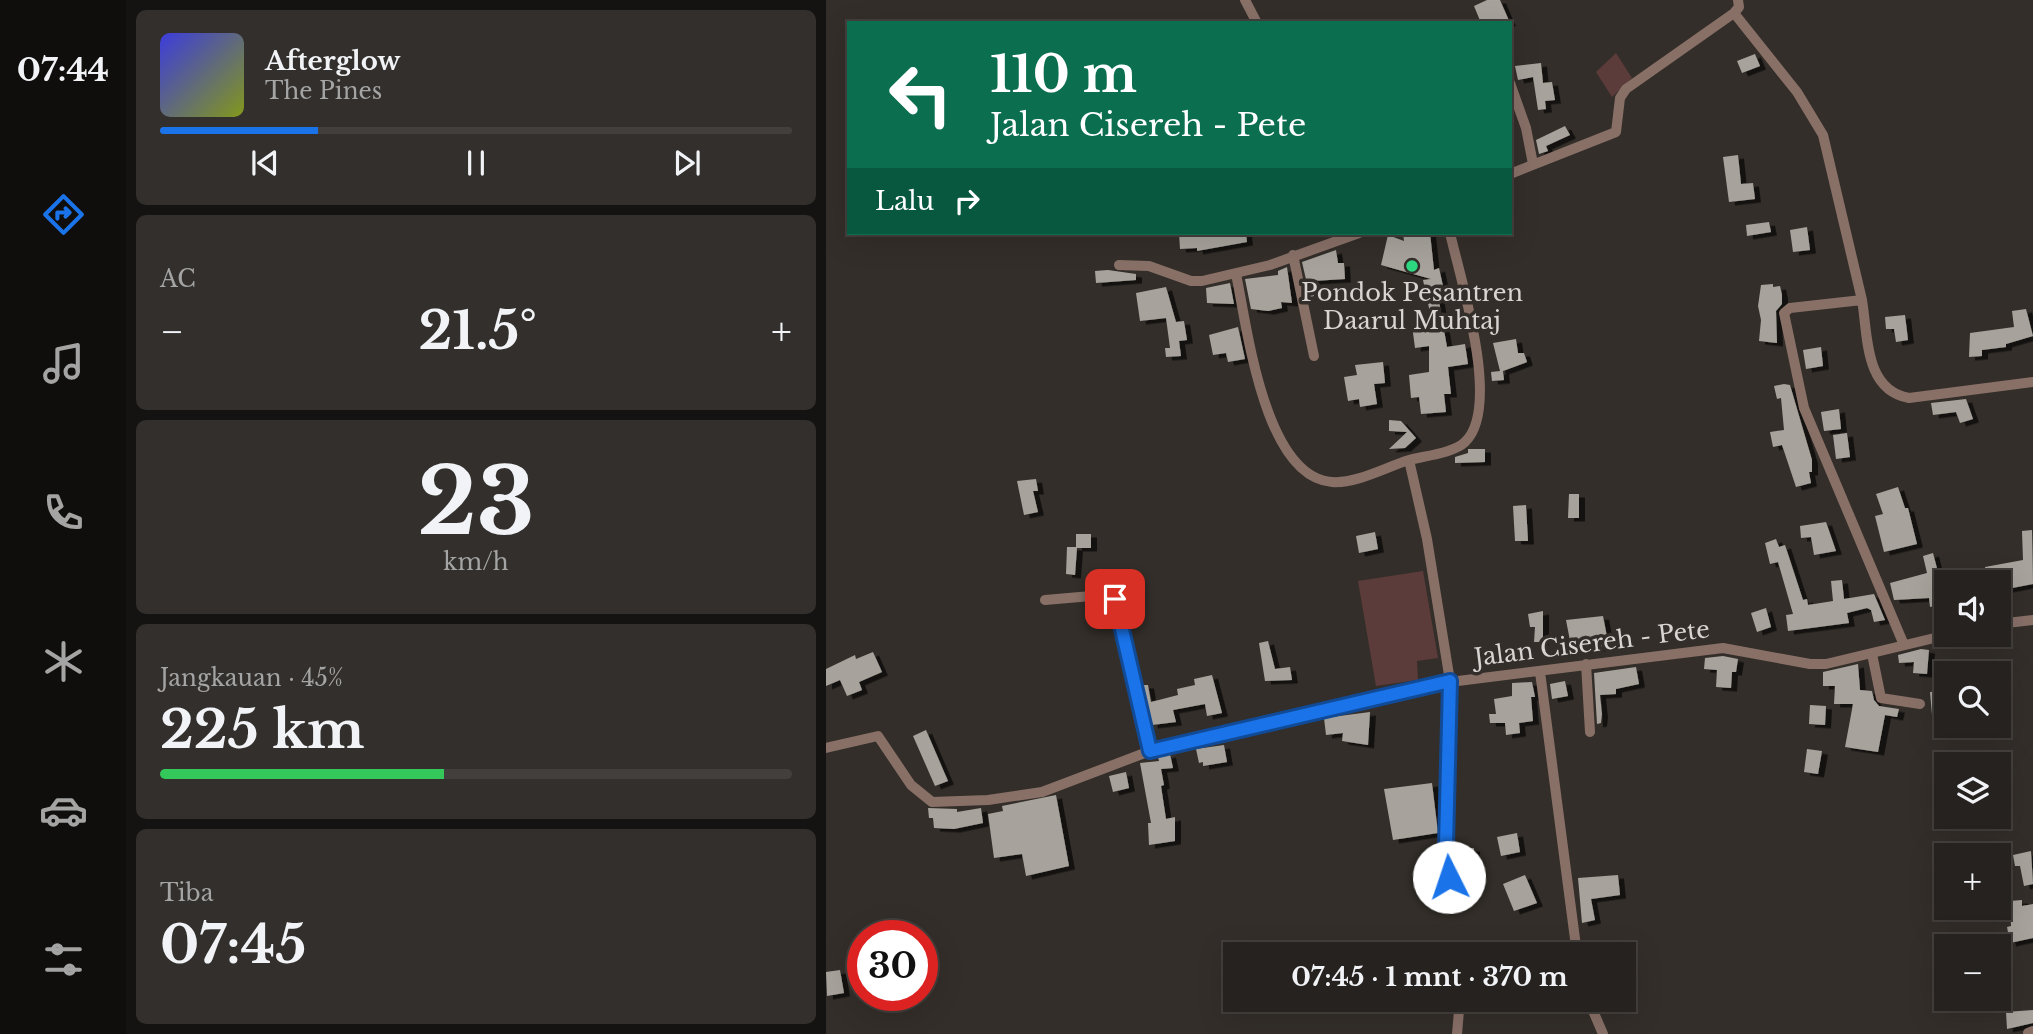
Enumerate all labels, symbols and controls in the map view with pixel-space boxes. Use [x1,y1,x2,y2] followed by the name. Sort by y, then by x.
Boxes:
[990,44,1137,105] text: 110 m
[265,45,401,77] text: Afterglow
[875,49,966,140] icon: left
[17,50,109,90] text: 07:44
[265,77,382,105] text: The Pines
[990,105,1306,145] text: Jalan Cisereh - Pete
[246,144,284,182] icon: previous
[457,144,495,182] icon: pause
[668,144,706,182] icon: next
[948,182,986,220] icon: right
[875,185,934,217] text: Lalu
[39,190,88,239] icon: directions
[1404,258,1420,274] marker: Pondok Pesantren Daarul Muhtaj
[160,265,196,293] text: AC
[1301,278,1523,335] place label: Pondok Pesantren Daarul Muhtaj
[418,299,537,363] text: 21.5°
[160,308,184,355] text: −
[771,308,792,355] text: +
[39,339,88,388] icon: music
[417,446,535,559] text: 23
[39,488,88,537] icon: phone
[443,548,509,576] text: km/h
[1085,569,1145,629] pin
[1934,570,2011,1011] map controls
[1934,570,2011,647] button: sound
[1096,580,1134,618] icon: arrive
[1470,614,1712,672] street label: Jalan Cisereh - Pete
[39,637,88,686] icon: climate
[1934,661,2011,738] button: search
[160,664,343,692] text: Jangkauan · 45%
[160,698,365,762] text: 225 km
[1934,752,2011,829] button: layers
[39,786,88,835] icon: car
[1412,840,1486,914] position arrow
[1934,843,2011,920] button: +
[160,879,213,907] text: Tiba
[160,913,306,977] text: 07:45
[847,920,938,1011] speed limit sign: 30
[1934,934,2011,1011] button: −
[39,935,88,984] icon: filters
[1291,961,1568,993] text: 07:45 · 1 mnt · 370 m

